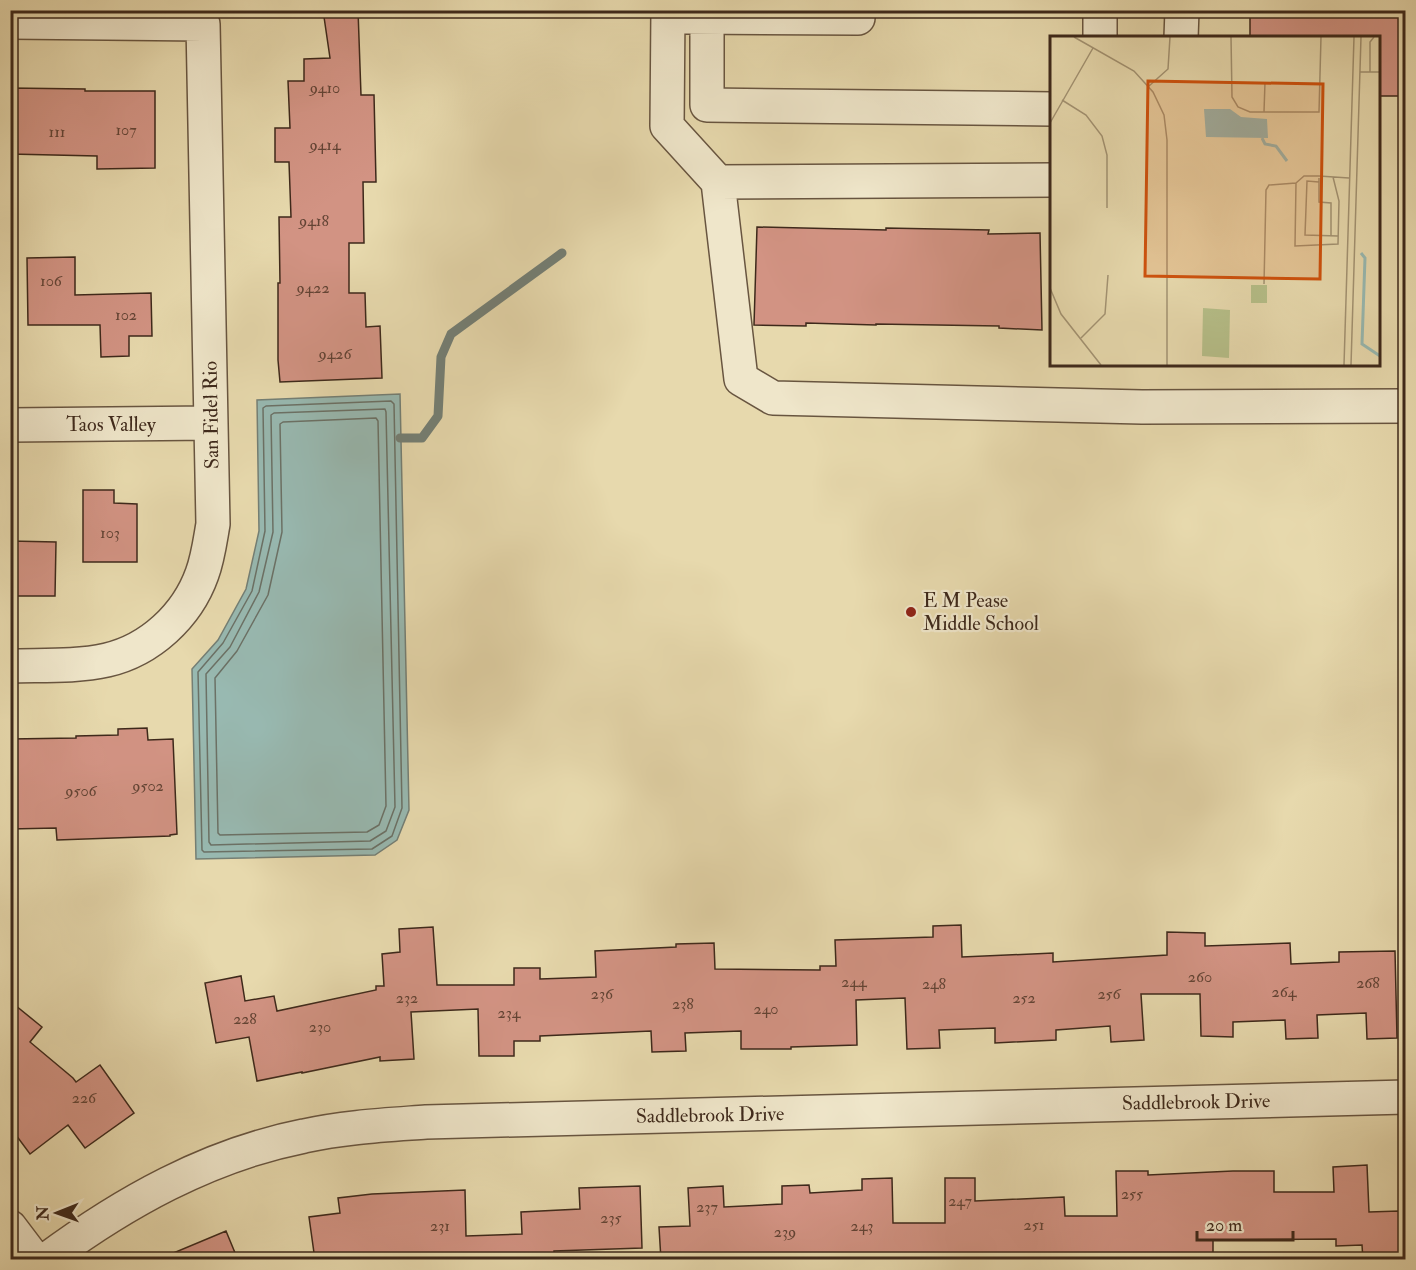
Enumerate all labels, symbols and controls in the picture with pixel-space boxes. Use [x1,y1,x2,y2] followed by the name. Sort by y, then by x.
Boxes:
[1050,36,1380,366] inset map
[309,78,340,98] house number: 9410
[115,120,137,140] house number: 107
[48,122,66,142] house number: 111
[308,135,342,155] house number: 9414
[298,211,330,231] house number: 9418
[40,271,63,291] house number: 106
[295,278,330,298] house number: 9422
[115,305,137,325] house number: 102
[318,344,352,364] house number: 9426
[198,361,224,469] street label: San Fidel Rio
[66,412,157,437] street label: Taos Valley
[100,523,120,543] house number: 103
[923,588,1039,636] place label: E M Pease Middle School
[904,605,918,619] marker: E M Pease Middle School
[131,776,164,796] house number: 9502
[64,781,98,801] house number: 9506
[1188,967,1212,987] house number: 260
[841,972,868,992] house number: 244
[1356,973,1380,993] house number: 268
[922,974,947,994] house number: 248
[1272,982,1298,1002] house number: 264
[591,984,614,1004] house number: 236
[1097,984,1121,1004] house number: 256
[396,988,418,1008] house number: 232
[1012,988,1036,1008] house number: 252
[672,994,694,1014] house number: 238
[754,999,778,1019] house number: 240
[498,1003,522,1023] house number: 234
[233,1009,257,1029] house number: 228
[309,1017,331,1037] house number: 230
[72,1088,97,1108] house number: 226
[1122,1088,1270,1116] street label: Saddlebrook Drive
[636,1101,784,1129] street label: Saddlebrook Drive
[27,1183,87,1243] north arrow
[1121,1184,1143,1204] house number: 255
[948,1191,973,1211] house number: 247
[696,1197,718,1217] house number: 237
[1197,1204,1293,1242] scale bar
[33,1205,53,1222] text: N
[600,1208,622,1228] house number: 235
[1206,1214,1242,1237] text: 20 m
[1024,1215,1044,1235] house number: 251
[430,1216,450,1236] house number: 231
[851,1216,873,1236] house number: 243
[774,1222,796,1242] house number: 239

